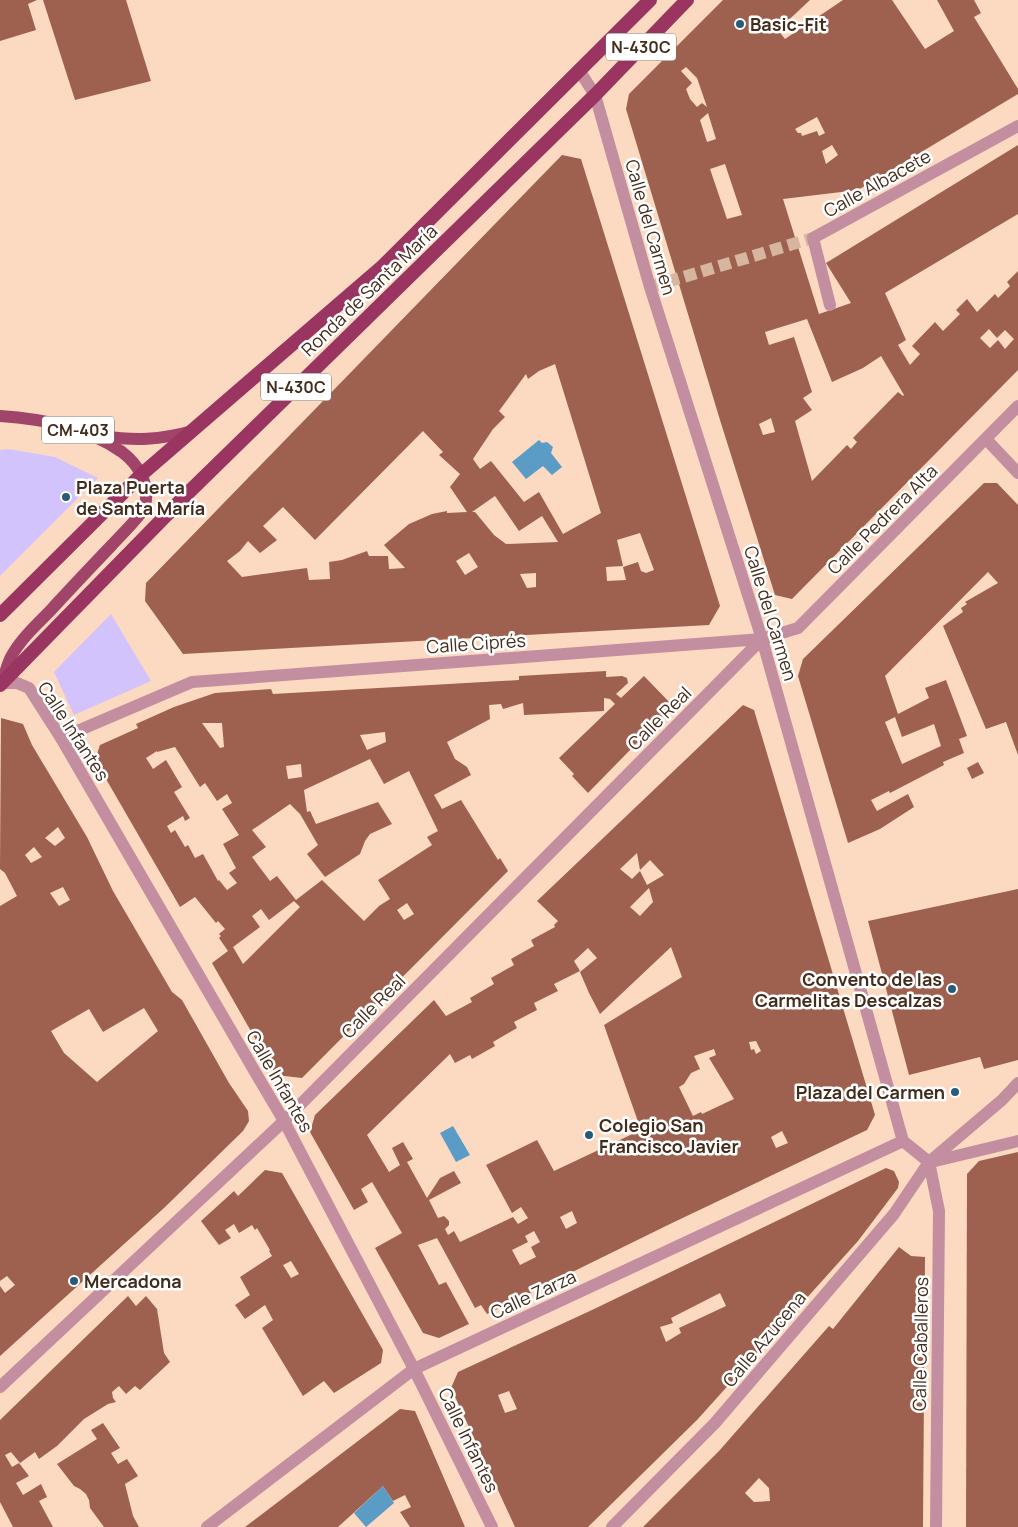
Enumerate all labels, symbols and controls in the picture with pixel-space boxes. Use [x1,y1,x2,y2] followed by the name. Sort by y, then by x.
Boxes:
[750,12,827,36] place label: Basic-Fit
[734,18,746,30] marker: Basic-Fit
[606,34,676,61] road number: N-430C
[819,144,935,222] street label: Calle Albacete
[620,156,682,298] street label: Calle del Carmen
[296,219,442,361] street label: Ronda de Santa María
[261,374,331,401] road number: N-430C
[42,416,114,444] road number: CM-403
[822,459,942,579] street label: Calle Pedrera Alta
[76,475,205,520] place label: Plaza Puerta de Santa María
[60,491,72,503] marker: Plaza Puerta de Santa María
[739,543,803,683] street label: Calle del Carmen
[425,628,527,658] street label: Calle Ciprés
[33,677,115,785] street label: Calle Infantes
[622,681,696,755] street label: Calle Real
[755,967,942,1012] place label: Convento de las Carmelitas Descalzas
[336,969,410,1043] street label: Calle Real
[946,983,958,995] marker: Convento de las Carmelitas Descalzas
[241,1026,319,1136] street label: Calle Infantes
[796,1080,945,1104] place label: Plaza del Carmen
[949,1086,961,1098] marker: Plaza del Carmen
[599,1113,739,1158] place label: Colegio San Francisco Javier
[583,1129,595,1141] marker: Colegio San Francisco Javier
[486,1264,580,1324] street label: Calle Zarza
[84,1269,182,1293] place label: Mercadona
[68,1275,80,1287] marker: Mercadona
[907,1277,933,1411] street label: Calle Caballeros
[717,1286,811,1392] street label: Calle Azucena
[433,1384,505,1496] street label: Calle Infantes

